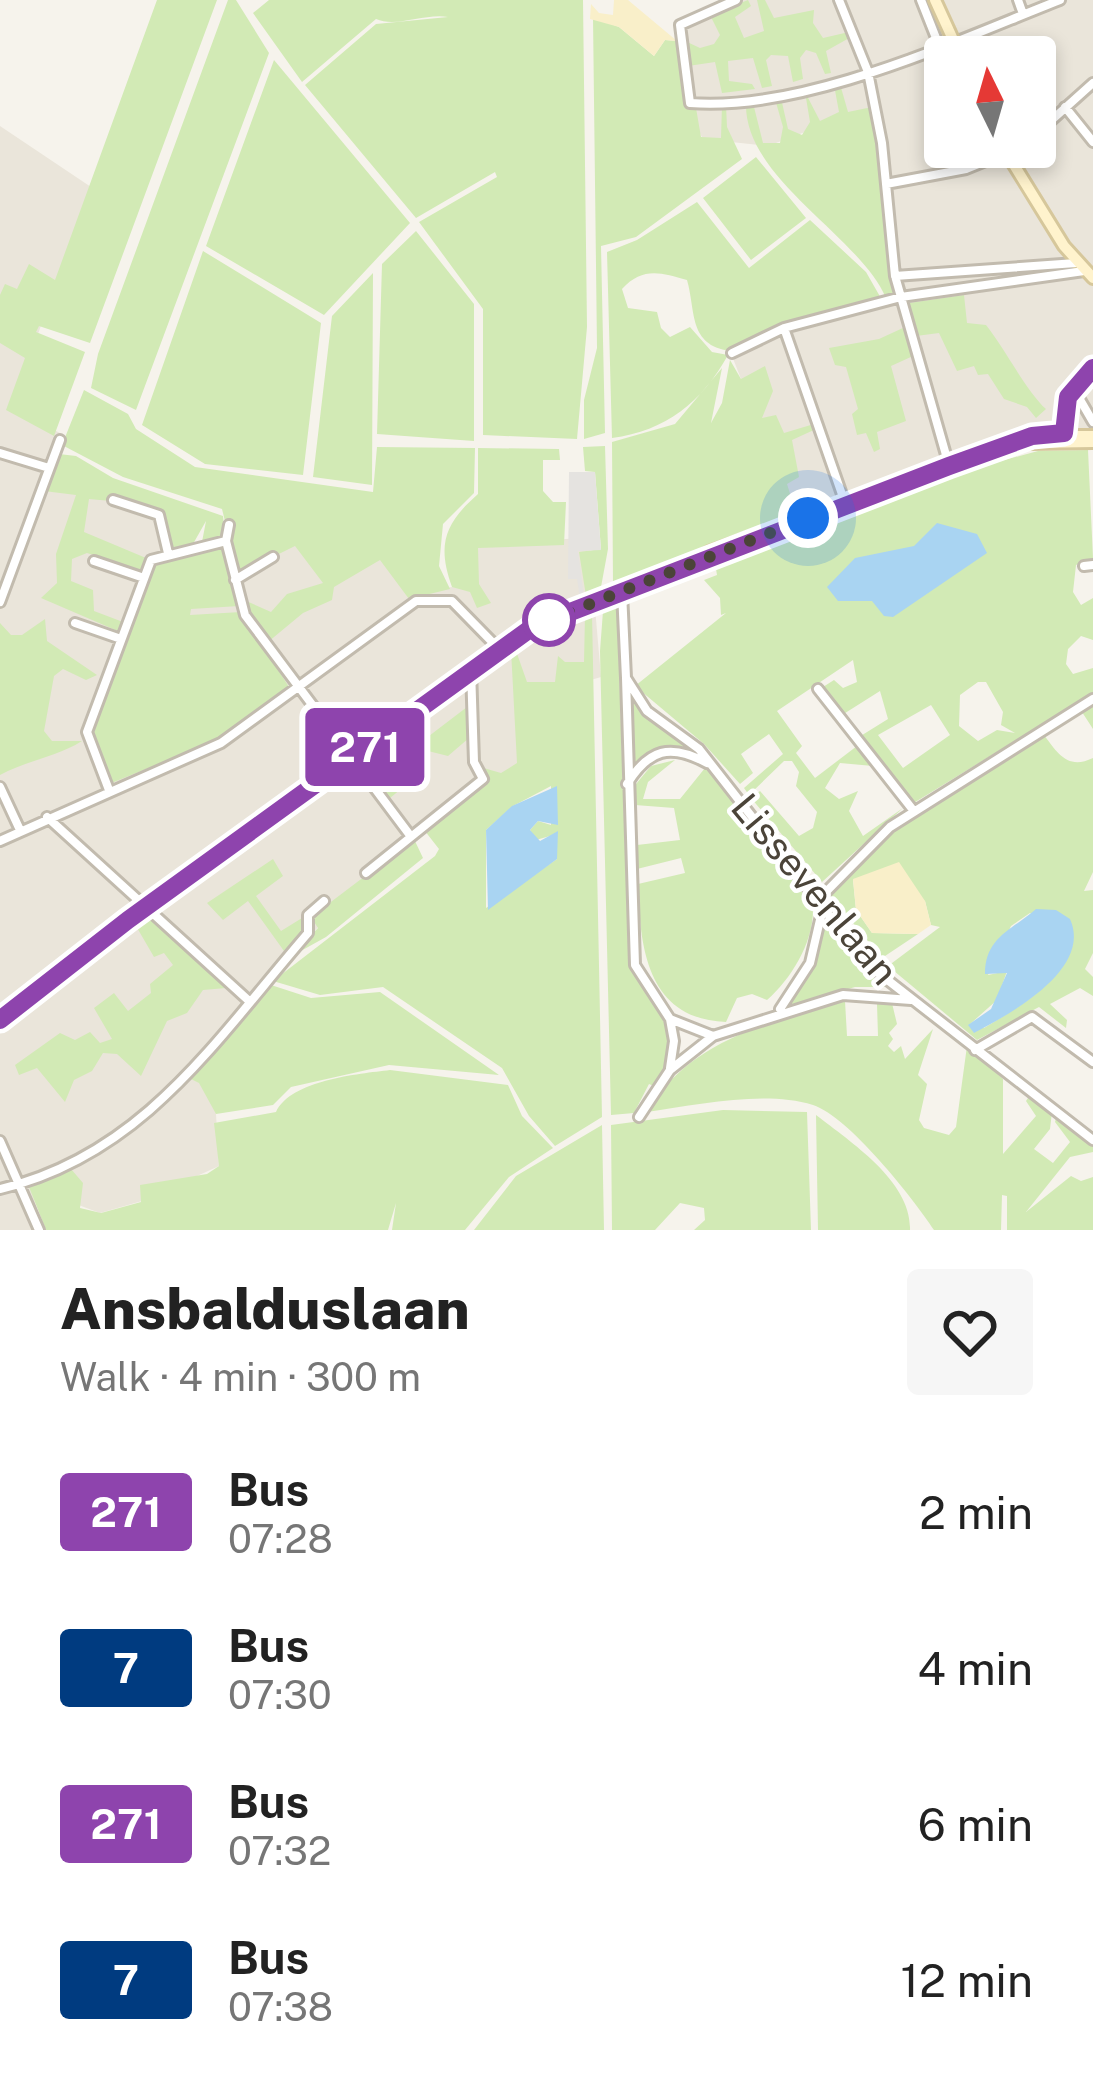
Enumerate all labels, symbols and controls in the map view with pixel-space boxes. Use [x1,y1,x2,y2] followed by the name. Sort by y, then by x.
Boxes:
[924,36,1056,168] north arrow
[924,36,1056,168] map controls
[778,488,838,548] your location
[524,595,574,645] unlabelled marker
[296,708,434,786] line badge: 271
[329,722,401,771] text: 271
[722,784,908,994] street label: Lissevenlaan
[907,1269,1033,1395] button: heart
[60,1275,470,1342] text: Ansbalduslaan
[60,1354,421,1400] text: Walk · 4 min · 300 m
[228,1463,309,1516] text: Bus
[919,1486,1033,1539] text: 2 min
[90,1487,162,1536] text: 271
[228,1516,333,1562] text: 07:28
[228,1619,309,1672] text: Bus
[917,1642,1033,1695] text: 4 min
[113,1643,139,1692] text: 7
[228,1672,332,1718] text: 07:30
[228,1775,309,1828] text: Bus
[918,1798,1033,1851] text: 6 min
[90,1799,162,1848] text: 271
[228,1828,331,1874] text: 07:32
[228,1931,309,1984] text: Bus
[901,1954,1033,2007] text: 12 min
[113,1955,139,2004] text: 7
[228,1984,333,2030] text: 07:38

